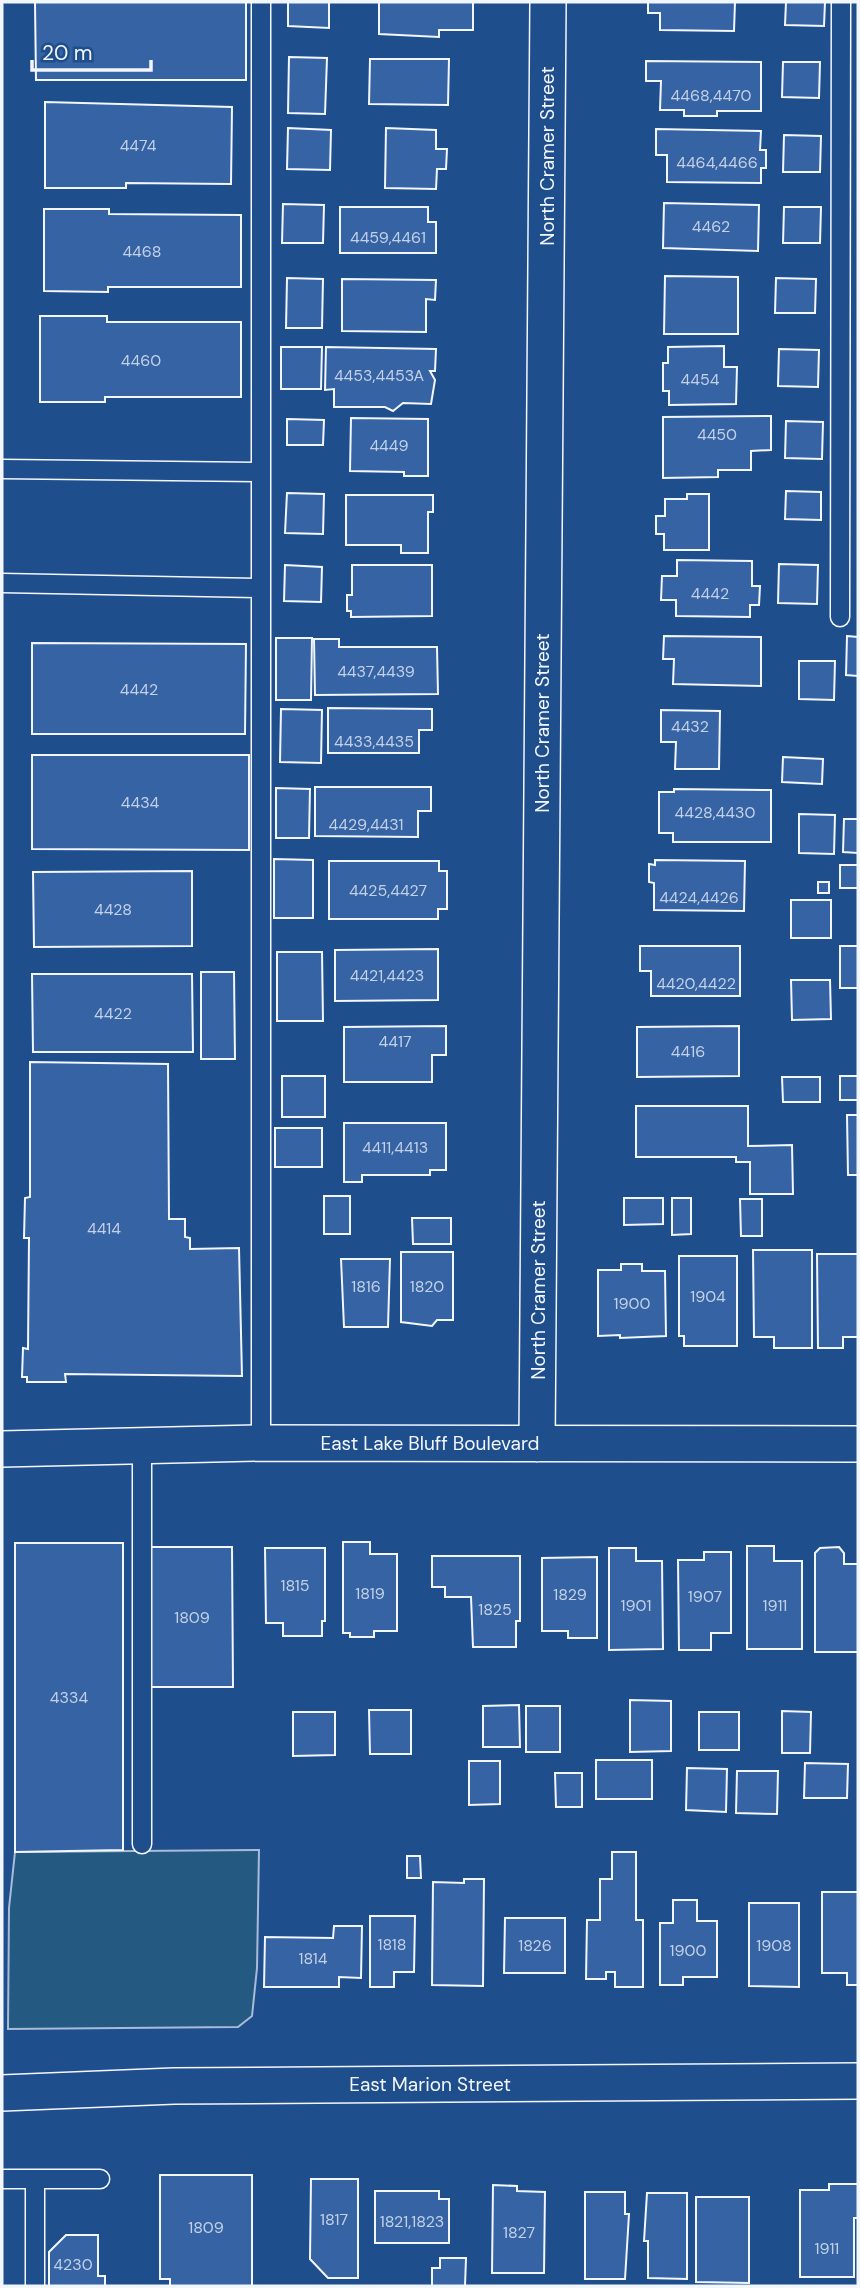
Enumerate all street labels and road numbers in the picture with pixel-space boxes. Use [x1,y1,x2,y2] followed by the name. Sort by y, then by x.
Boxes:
[535,66,560,246] street label: North Cramer Street
[530,633,555,813] street label: North Cramer Street
[526,1200,551,1380] street label: North Cramer Street
[320,1431,540,1456] street label: East Lake Bluff Boulevard
[349,2072,511,2097] street label: East Marion Street

